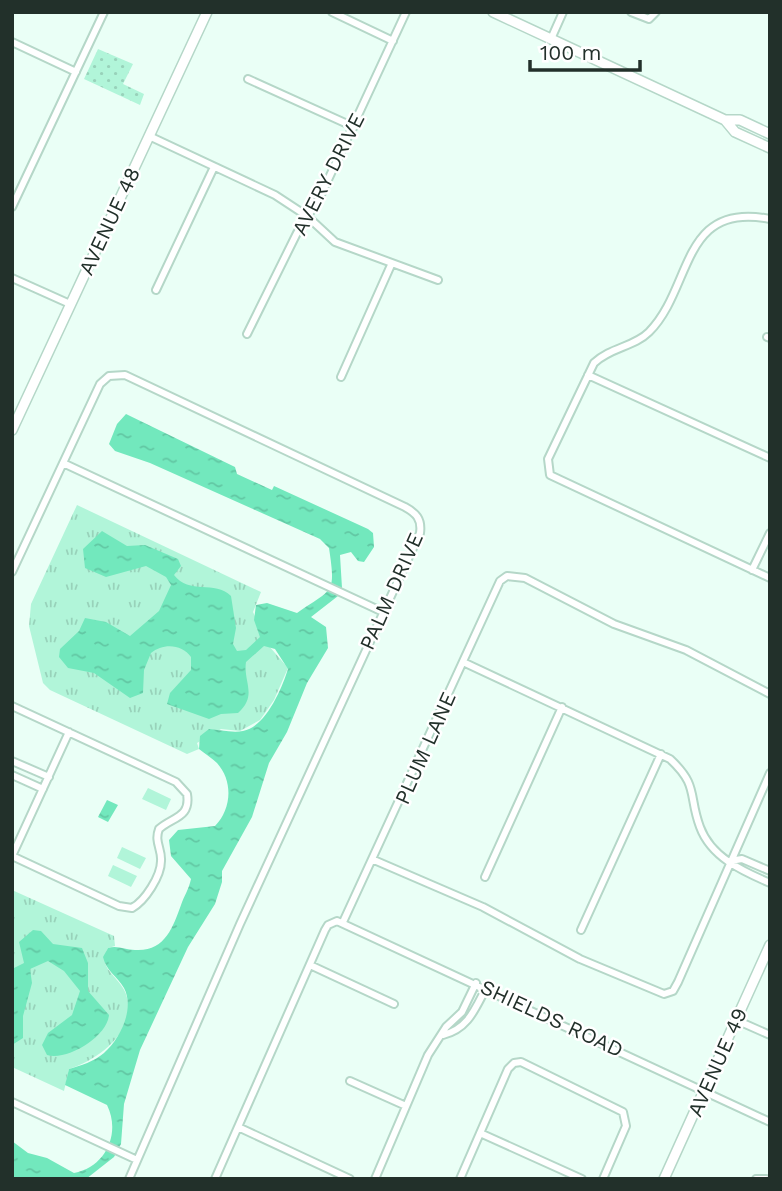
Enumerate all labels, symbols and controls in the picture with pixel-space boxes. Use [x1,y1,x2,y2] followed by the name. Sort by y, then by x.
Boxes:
[530,28,640,72] scale bar
[540,40,602,65] text: 100 m
[287,109,369,239] street label: AVERY DRIVE
[73,163,145,279] street label: AVENUE 48
[354,529,428,653] street label: PALM DRIVE
[389,688,461,808] street label: PLUM LANE
[477,974,627,1062] street label: SHIELDS ROAD
[682,1004,752,1120] street label: AVENUE 49

